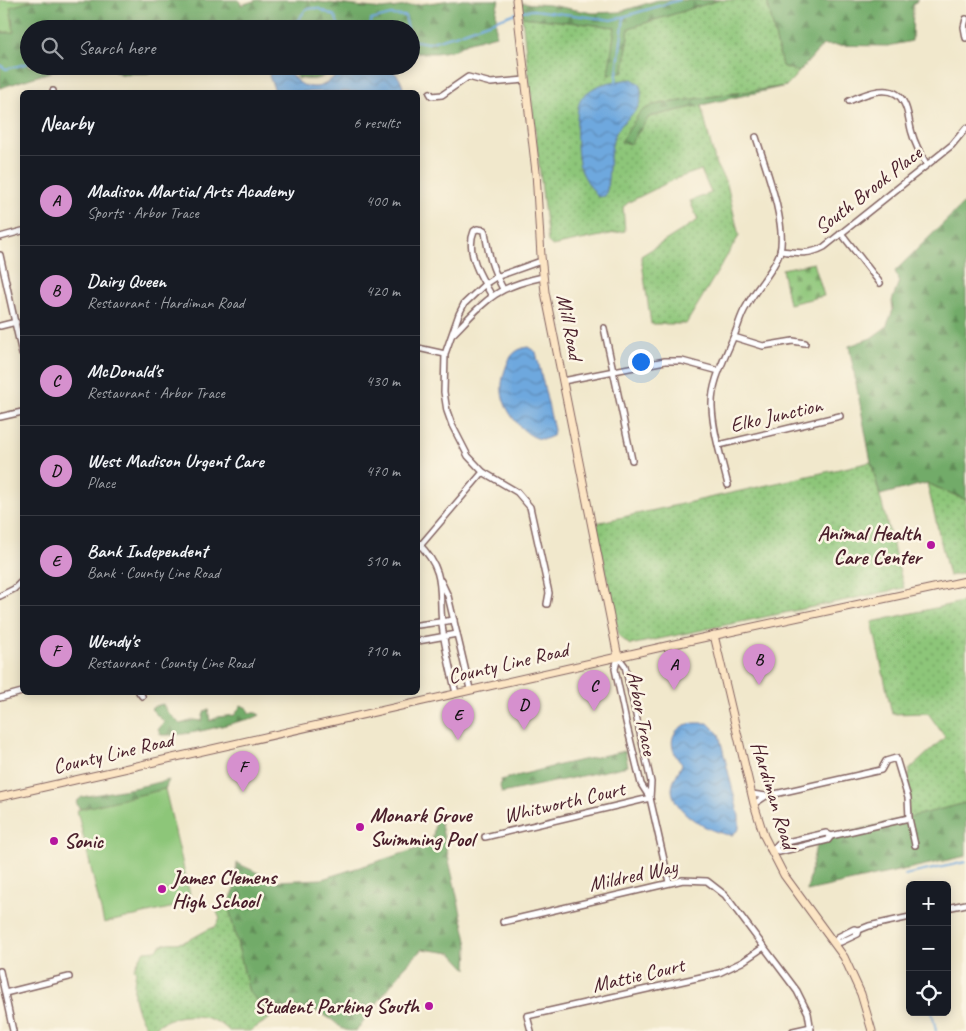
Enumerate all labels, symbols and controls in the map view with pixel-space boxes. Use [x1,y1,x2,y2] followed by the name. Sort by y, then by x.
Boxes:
[20,20,420,75] search box
[38,34,66,62] icon: search
[78,36,155,60] text: Search here
[40,110,93,136] text: Nearby
[353,113,400,133] text: 6 results
[809,139,928,240] street label: South Brook Place
[87,179,293,203] text: Madison Martial Arts Academy
[52,191,60,211] text: A
[366,191,400,211] text: 400 m
[87,203,199,223] text: Sports · Arbor Trace
[87,269,166,293] text: Dairy Queen
[52,281,60,301] text: B
[366,281,400,301] text: 420 m
[551,292,590,365] street label: Mill Road
[87,293,244,313] text: Restaurant · Hardiman Road
[628,349,654,375] your location
[87,359,162,383] text: McDonald's
[52,371,60,391] text: C
[366,371,400,391] text: 430 m
[87,383,225,403] text: Restaurant · Arbor Trace
[727,391,826,438] street label: Elko Junction
[87,449,264,473] text: West Madison Urgent Care
[51,461,61,481] text: D
[366,461,400,481] text: 470 m
[87,473,115,493] text: Place
[818,520,923,570] place label: Animal Health Care Center
[87,539,208,563] text: Bank Independent
[925,539,937,551] marker: Animal Health Care Center
[52,551,60,571] text: E
[366,551,400,571] text: 510 m
[87,563,220,583] text: Bank · County Line Road
[87,629,139,653] text: Wendy's
[445,636,574,689] street label: County Line Road
[52,641,60,661] text: F
[366,641,400,661] text: 710 m
[743,644,775,685] pin: B
[658,649,690,690] pin: A
[87,653,253,673] text: Restaurant · County Line Road
[621,669,663,758] street label: Arbor Trace
[578,670,610,711] pin: C
[508,689,540,730] pin: D
[442,699,474,740] pin: E
[50,726,179,779] street label: County Line Road
[745,738,804,855] street label: Hardiman Road
[227,751,259,792] pin: F
[501,775,629,829] street label: Whitworth Court
[370,802,479,852] place label: Monark Grove Swimming Pool
[354,821,366,833] marker: Monark Grove Swimming Pool
[64,828,105,854] place label: Sonic
[48,835,60,847] marker: Sonic
[586,853,681,897] street label: Mildred Way
[170,864,279,914] place label: James Clemens High School
[906,881,951,1016] map controls
[906,881,951,926] button: +
[156,883,168,895] marker: James Clemens High School
[906,926,951,971] button: −
[589,951,689,998] street label: Mattie Court
[906,971,951,1016] button: locate
[254,993,420,1019] place label: Student Parking South
[423,1000,435,1012] marker: Student Parking South

